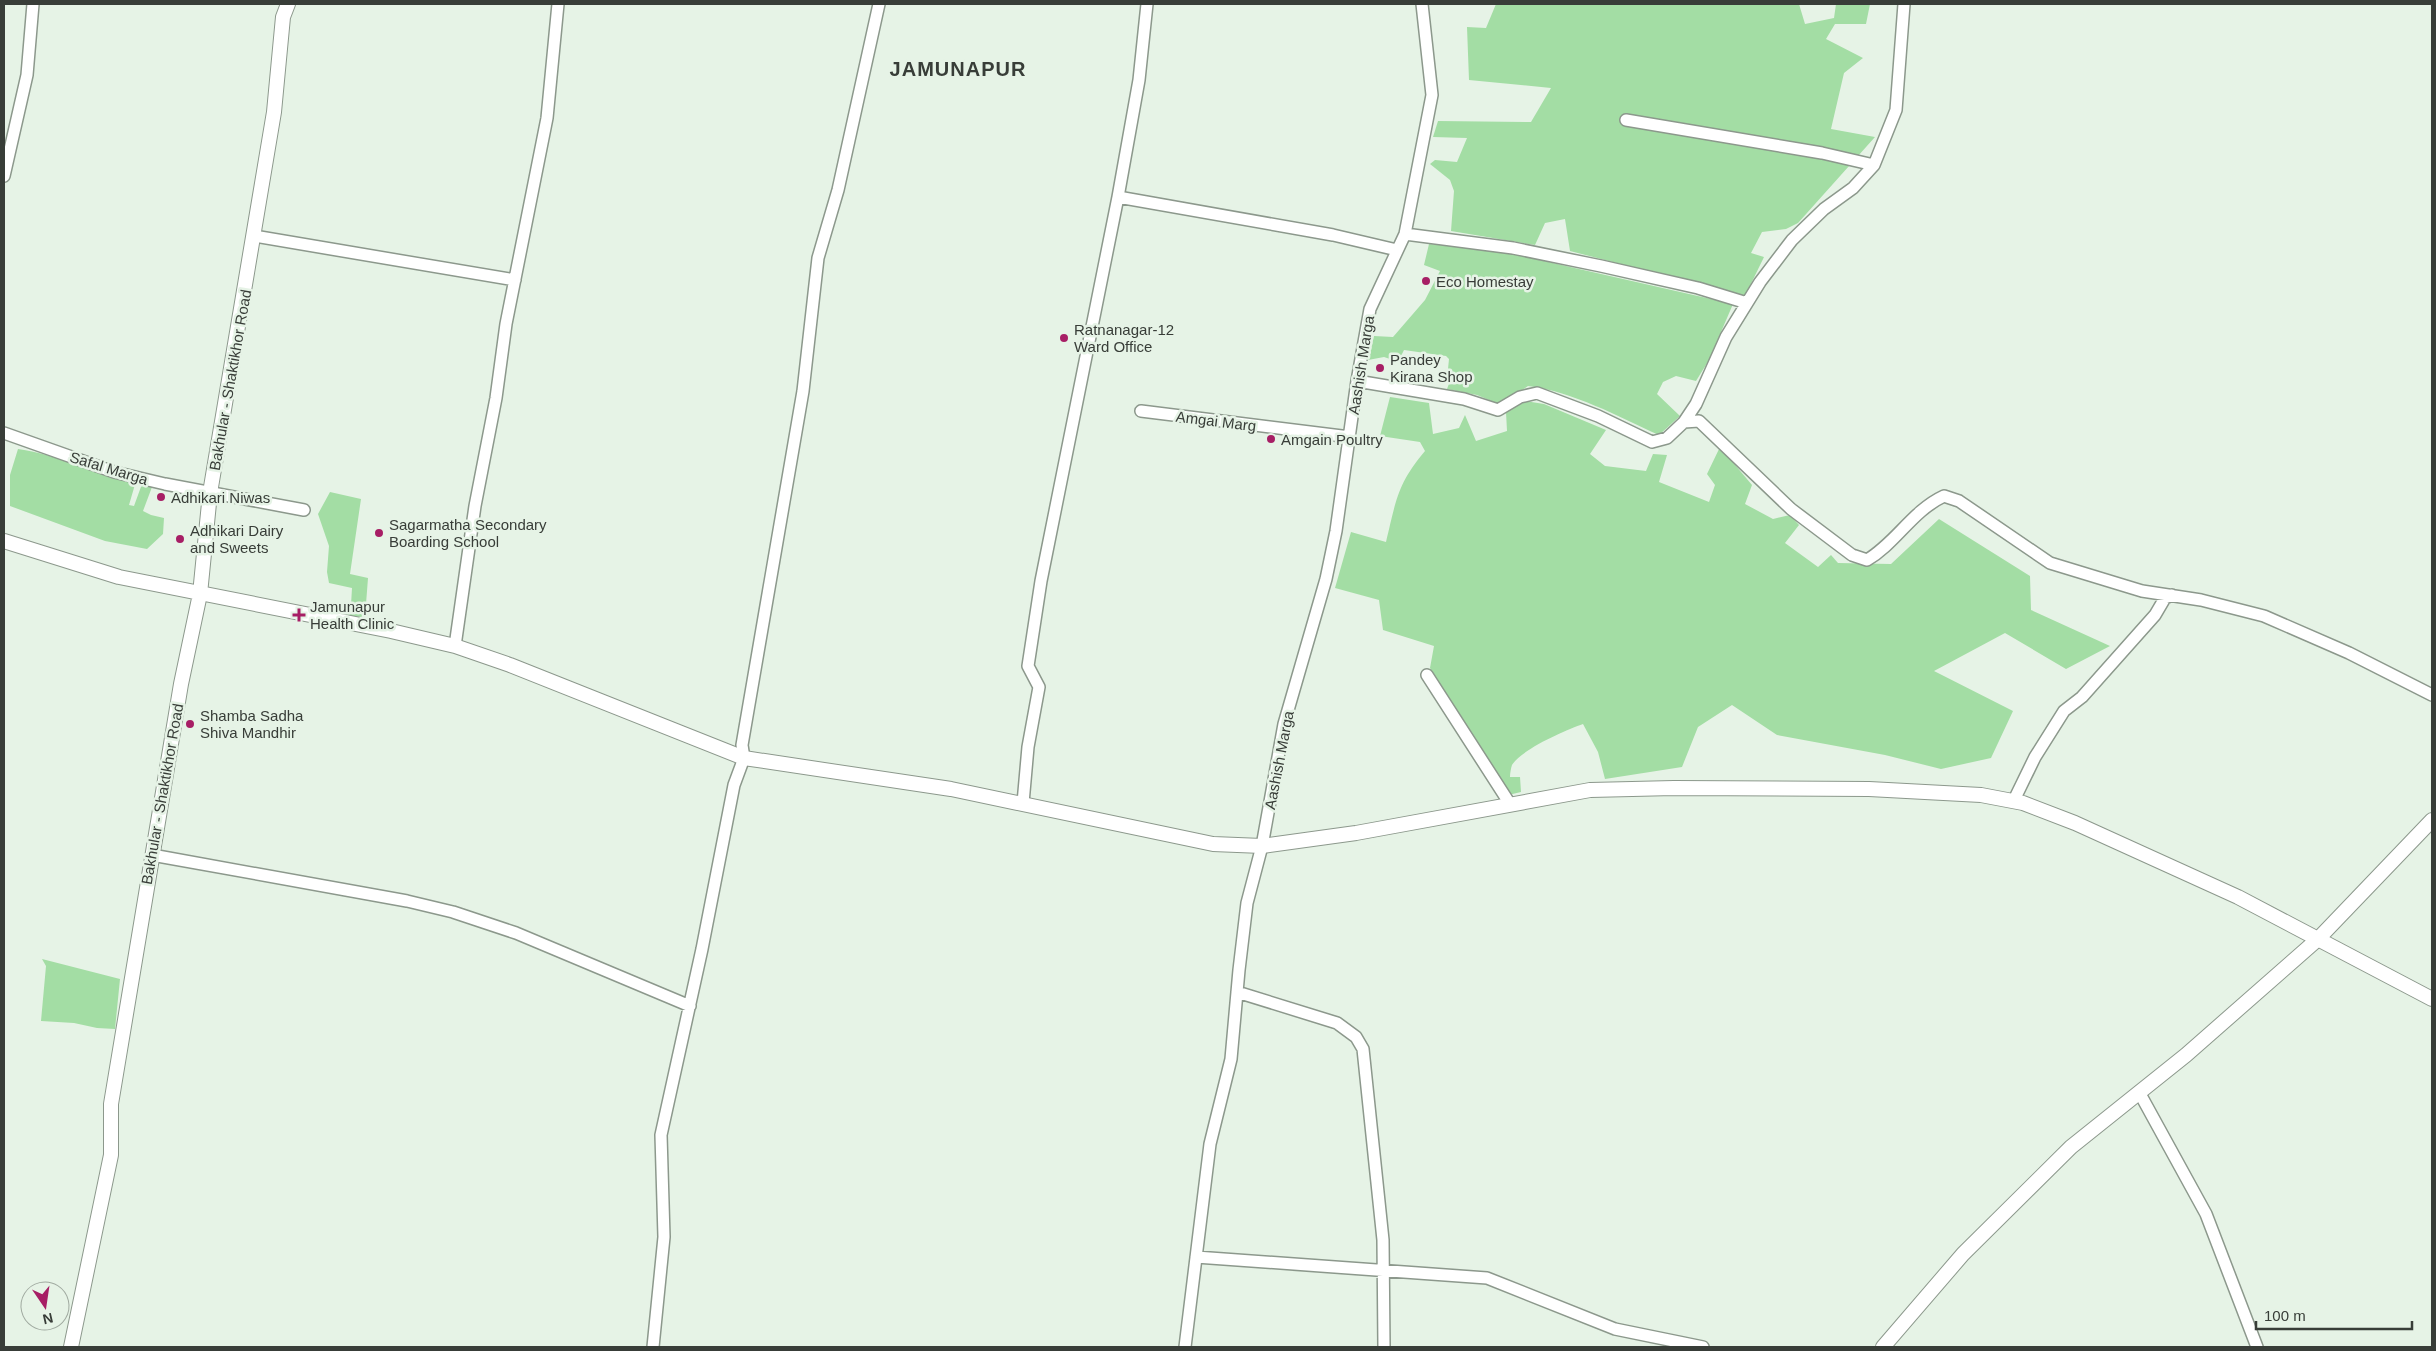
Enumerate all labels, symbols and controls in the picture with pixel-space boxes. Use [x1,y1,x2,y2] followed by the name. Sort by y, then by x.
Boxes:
[890,58,1026,80] district label: JAMUNAPUR
[1436,273,1534,290] place label: Eco Homestay
[1420,275,1432,287] marker: Eco Homestay
[206,288,254,472] street label: Bakhular - Shaktikhor Road
[1345,314,1377,416] street label: Aashish Marga
[1074,321,1174,355] place label: Ratnanagar-12 Ward Office
[1058,332,1070,344] marker: Ratnanagar-12 Ward Office
[1390,351,1473,385] place label: Pandey Kirana Shop
[1374,362,1386,374] marker: Pandey Kirana Shop
[1175,408,1257,434] street label: Amgai Marg
[1281,431,1383,448] place label: Amgain Poultry
[1265,433,1277,445] marker: Amgain Poultry
[68,448,151,488] street label: Safal Marga
[171,489,270,506] place label: Adhikari Niwas
[155,491,167,503] marker: Adhikari Niwas
[389,516,547,550] place label: Sagarmatha Secondary Boarding School
[190,522,284,556] place label: Adhikari Dairy and Sweets
[373,527,385,539] marker: Sagarmatha Secondary Boarding School
[174,533,186,545] marker: Adhikari Dairy and Sweets
[310,598,395,632] place label: Jamunapur Health Clinic
[292,608,306,622] marker: Jamunapur Health Clinic
[138,702,186,886] street label: Bakhular - Shaktikhor Road
[200,707,304,741] place label: Shamba Sadha Shiva Mandhir
[1261,709,1297,811] street label: Aashish Marga
[184,718,196,730] marker: Shamba Sadha Shiva Mandhir
[20,1281,70,1331] north arrow
[2256,1298,2412,1330] scale bar
[2264,1307,2306,1324] text: 100 m
[41,1310,55,1328] text: N

